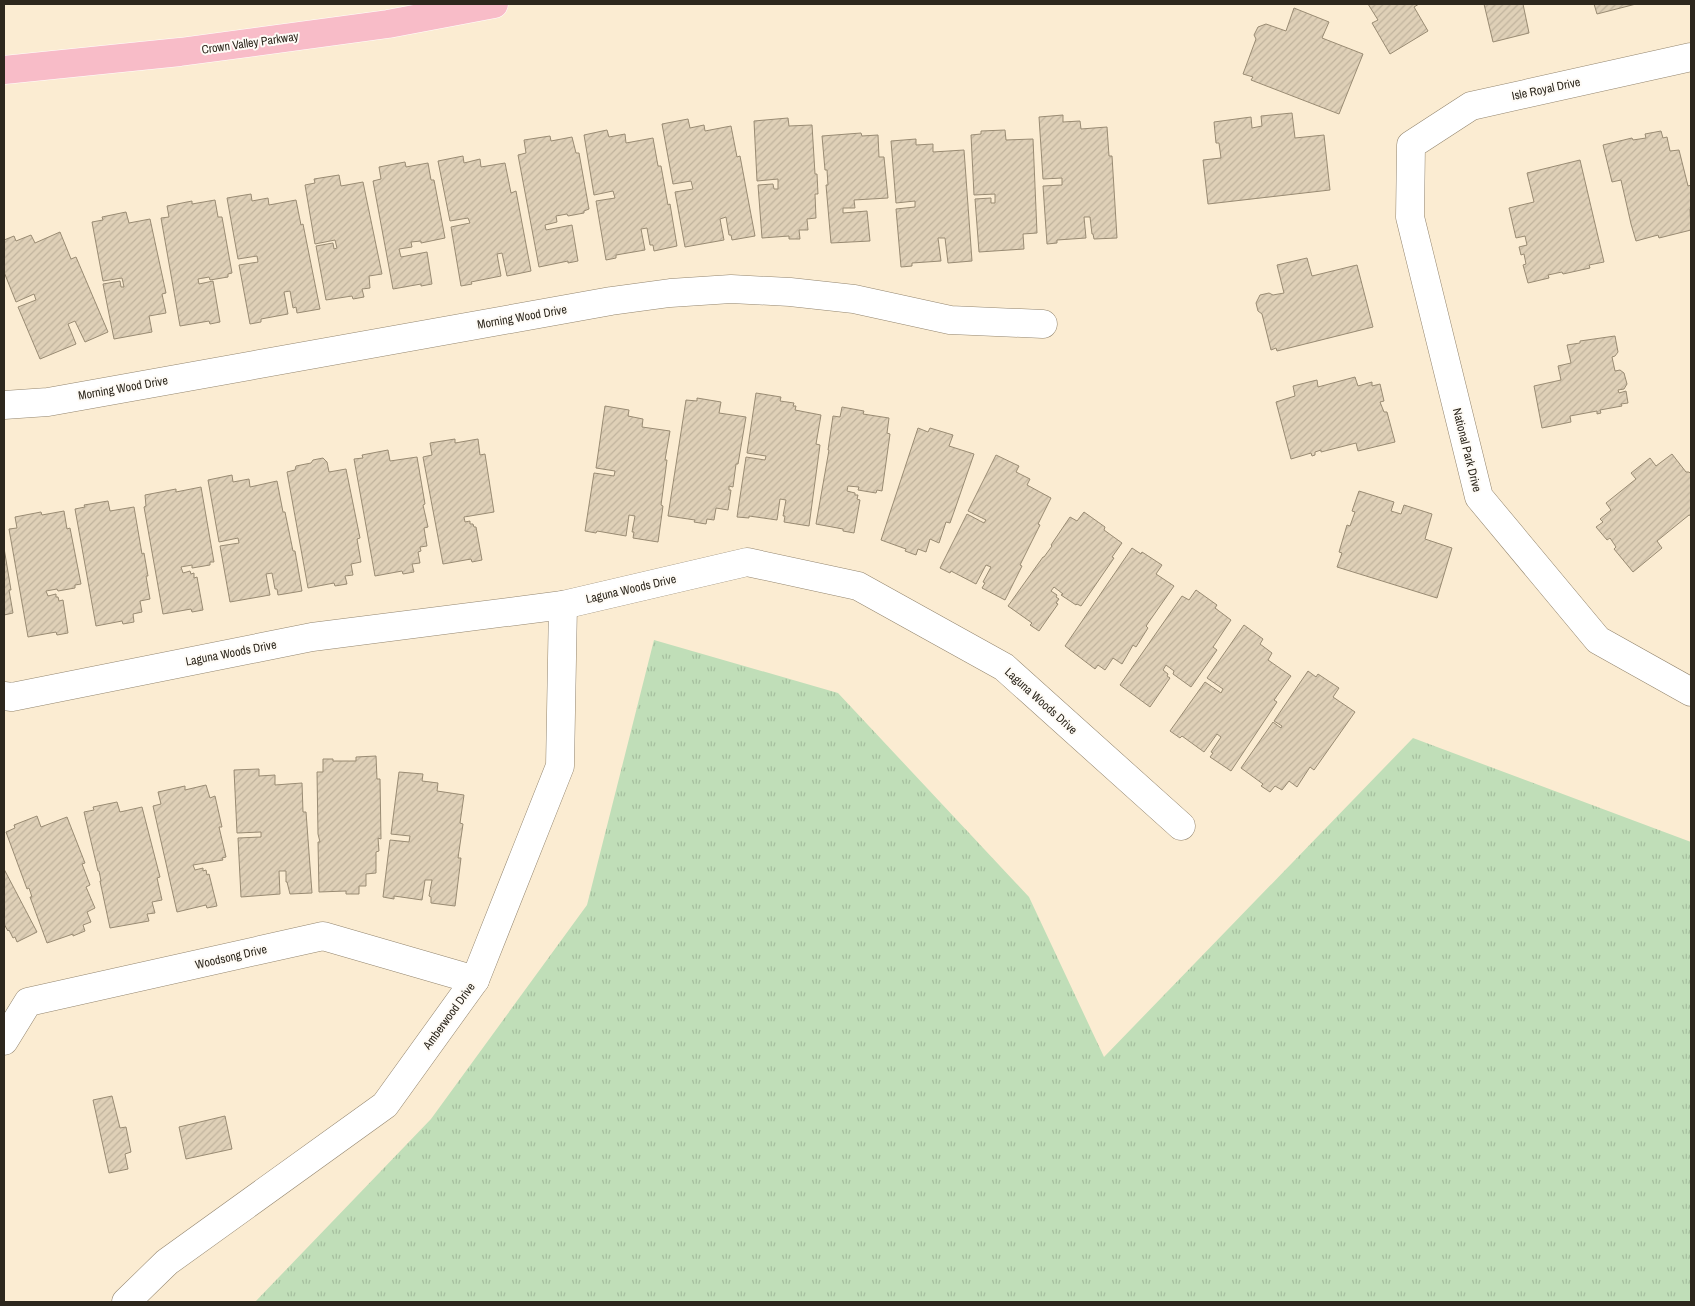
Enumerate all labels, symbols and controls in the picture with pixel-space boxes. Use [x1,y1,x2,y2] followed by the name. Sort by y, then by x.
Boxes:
[201,28,300,58] street label: Crown Valley Parkway
[1510,74,1582,104] street label: Isle Royal Drive
[476,301,568,333] street label: Morning Wood Drive
[77,372,169,404] street label: Morning Wood Drive
[1449,406,1485,494] street label: National Park Drive
[584,571,678,607] street label: Laguna Woods Drive
[184,636,278,670] street label: Laguna Woods Drive
[1001,664,1081,738] street label: Laguna Woods Drive
[194,941,268,973] street label: Woodsong Drive
[419,979,479,1053] street label: Amberwood Drive

